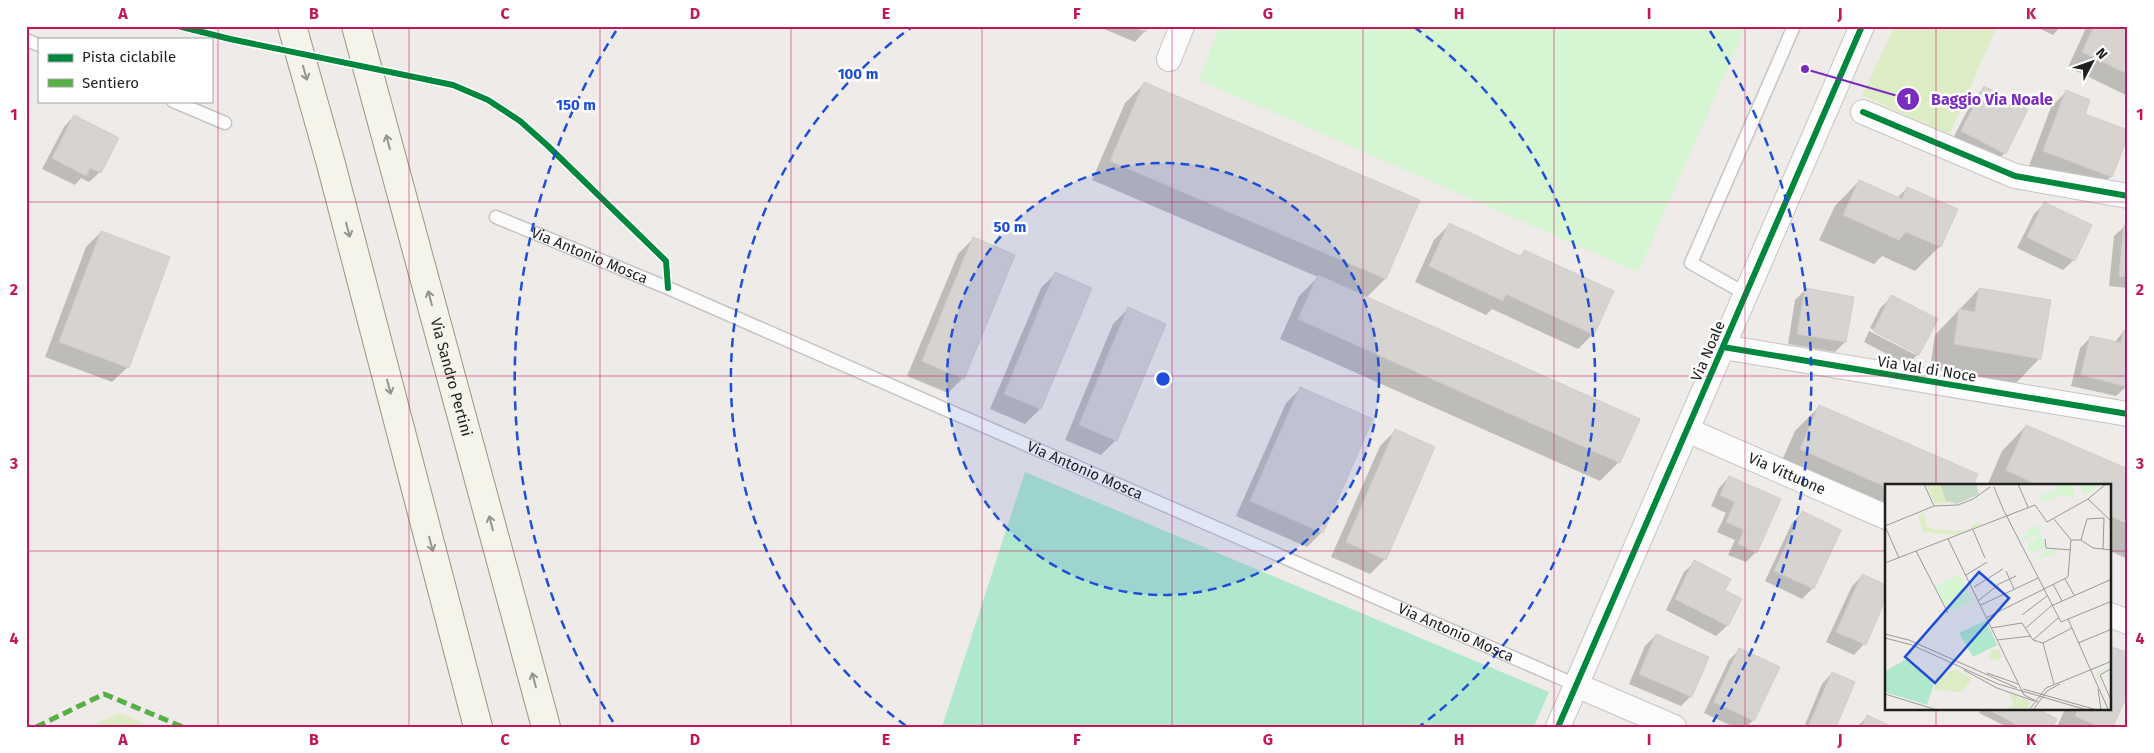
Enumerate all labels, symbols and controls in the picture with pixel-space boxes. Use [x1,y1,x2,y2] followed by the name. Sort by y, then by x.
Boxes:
[117,4,128,23] text: A
[309,4,319,23] text: B
[500,4,510,23] text: C
[690,4,700,23] text: D
[882,4,890,23] text: E
[1073,4,1081,23] text: F
[1263,4,1273,23] text: G
[1454,4,1464,23] text: H
[1647,4,1651,23] text: I
[1836,4,1843,23] text: J
[2026,4,2037,23] text: K
[38,38,212,102] legend
[2066,38,2116,88] north arrow
[2092,45,2111,63] text: N
[82,48,176,66] text: Pista ciclabile
[301,65,311,81] one-way arrow
[838,65,878,83] text: 100 m
[82,74,139,92] text: Sentiero
[1896,84,2063,115] callout: Baggio Via Noale
[1905,90,1911,108] text: 1
[1931,90,2053,109] text: Baggio Via Noale
[556,96,596,114] text: 150 m
[10,105,18,124] text: 1
[2136,105,2144,124] text: 1
[382,134,392,150] one-way arrow
[993,218,1027,236] text: 50 m
[344,222,353,238] one-way arrow
[528,223,650,288] street label: Via Antonio Mosca
[10,280,18,299] text: 2
[2136,280,2144,299] text: 2
[425,291,434,307] one-way arrow
[427,316,476,439] street label: Via Sandro Pertini
[1687,318,1729,384] street label: Via Noale
[1876,352,1978,386] street label: Via Val di Noce
[1154,370,1172,388] centre of rings
[385,379,395,395] one-way arrow
[1024,437,1145,503] street label: Via Antonio Mosca
[1745,449,1828,498] street label: Via Vittuone
[9,454,18,473] text: 3
[2135,454,2144,473] text: 3
[1885,484,2112,710] inset map
[486,515,495,531] one-way arrow
[426,536,436,552] one-way arrow
[1395,599,1517,666] street label: Via Antonio Mosca
[9,629,19,648] text: 4
[2135,629,2145,648] text: 4
[528,672,538,688] one-way arrow
[117,730,128,749] text: A
[309,730,319,749] text: B
[500,730,510,749] text: C
[690,730,700,749] text: D
[882,730,890,749] text: E
[1073,730,1081,749] text: F
[1263,730,1273,749] text: G
[1454,730,1464,749] text: H
[1647,730,1651,749] text: I
[1836,730,1843,749] text: J
[2026,730,2037,749] text: K

